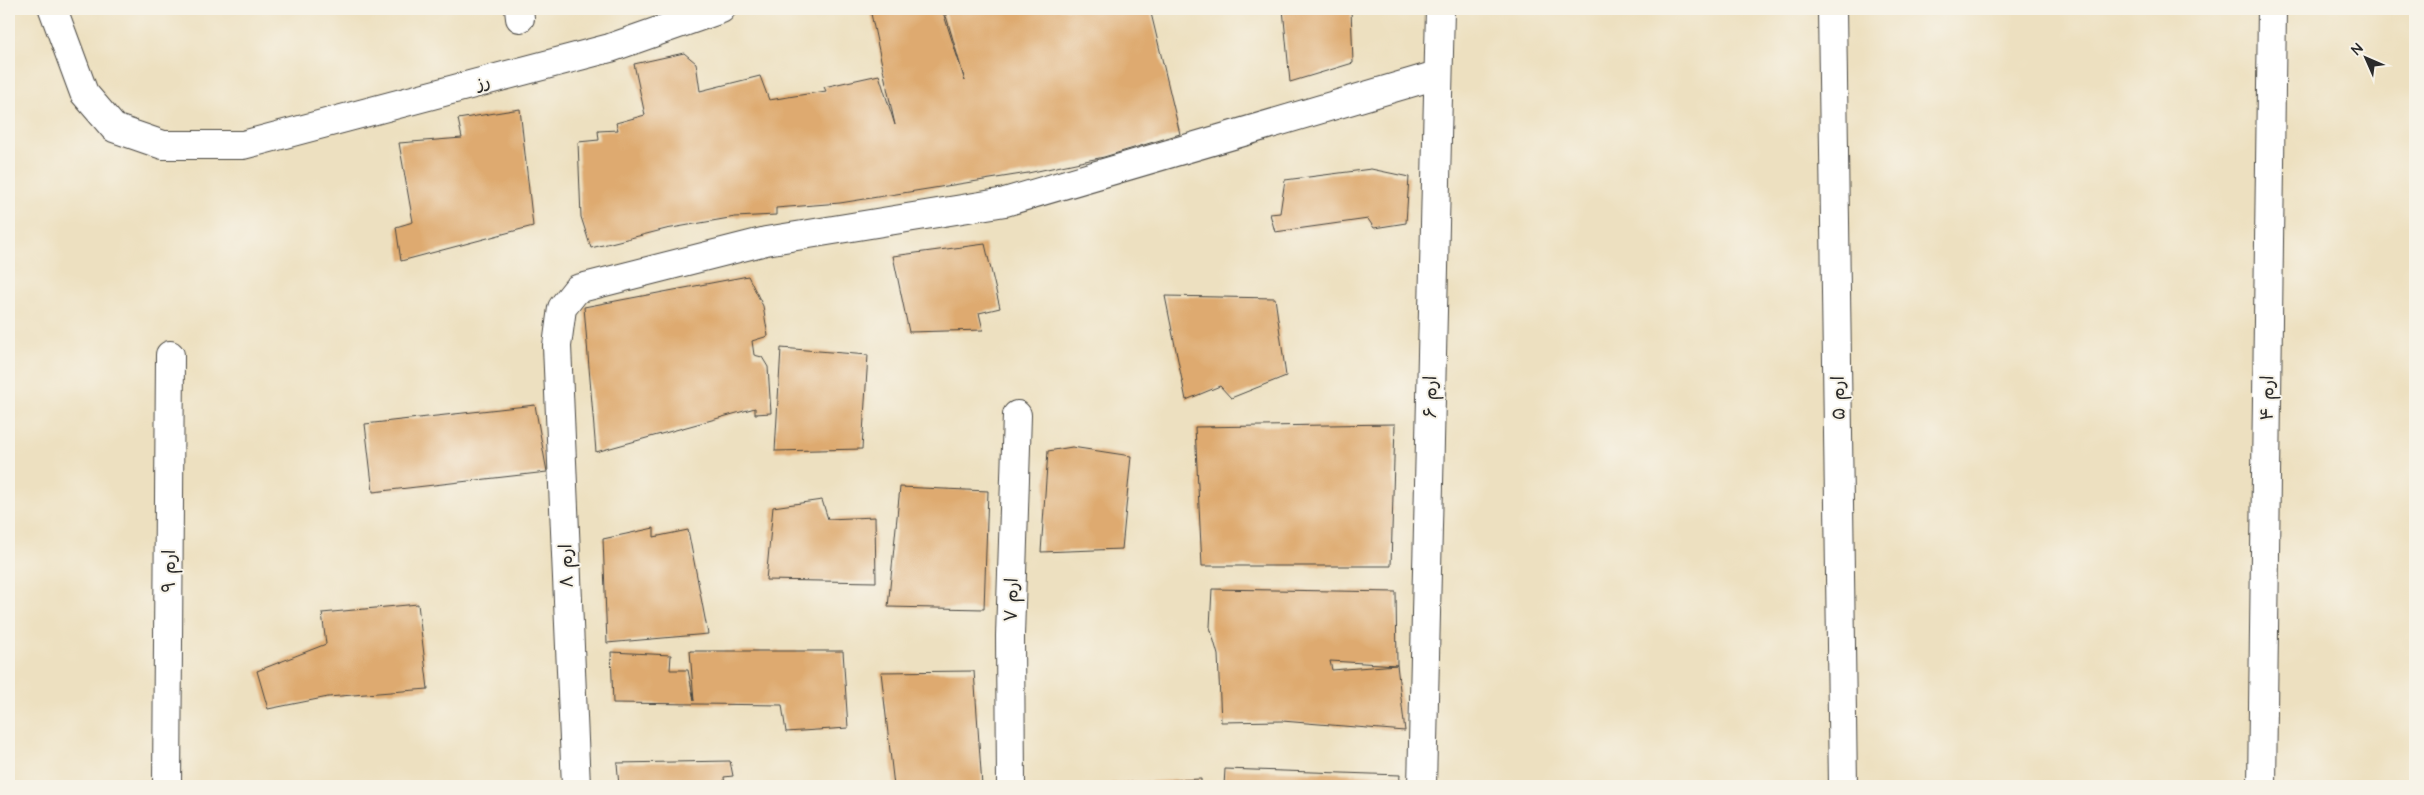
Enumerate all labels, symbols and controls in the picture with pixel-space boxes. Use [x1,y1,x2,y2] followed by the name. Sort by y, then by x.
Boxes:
[2342,32,2392,82] north arrow
[2347,39,2368,60] text: N
[471,69,493,97] street label: رز
[2255,375,2281,421] street label: ارم ۴
[1418,376,1444,418] street label: ارم ۶
[1826,376,1852,420] street label: ارم ۵
[553,543,581,588] street label: ارم ۸
[157,550,183,592] street label: ارم ۹
[998,577,1026,623] street label: ارم ۷

